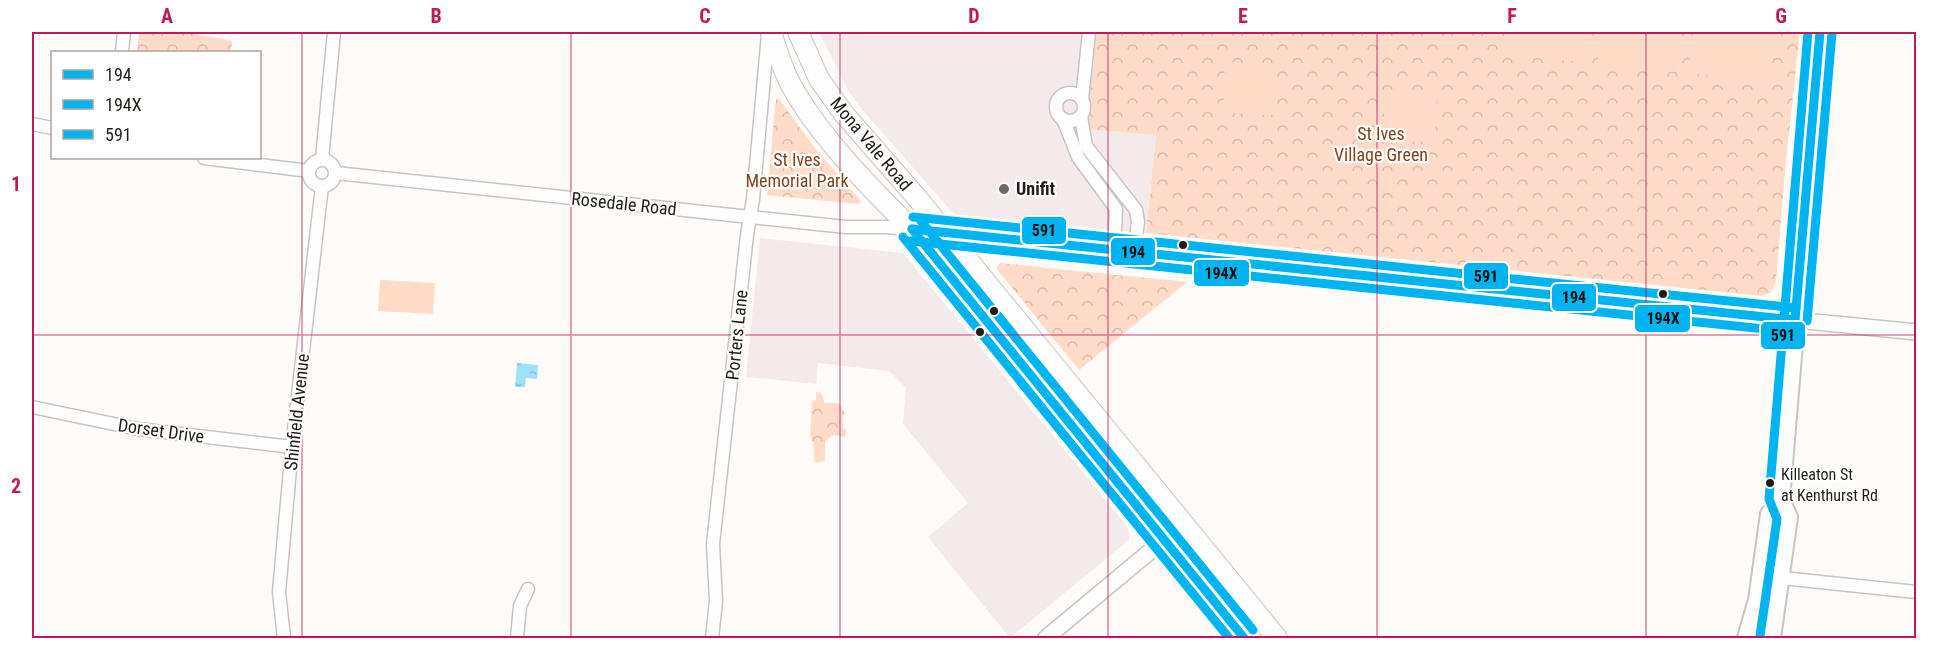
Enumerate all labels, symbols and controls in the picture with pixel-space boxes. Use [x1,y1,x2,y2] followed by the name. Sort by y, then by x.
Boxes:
[161,4,173,28] text: A
[430,4,442,28] text: B
[699,4,711,28] text: C
[968,4,980,28] text: D
[1238,4,1248,28] text: E
[1507,4,1517,28] text: F
[1775,4,1787,28] text: G
[51,51,261,159] legend
[105,64,132,85] text: 194
[826,93,916,195] street label: Mona Vale Road
[105,94,142,115] text: 194X
[1334,123,1428,165] park label: St Ives Village Green
[105,124,132,145] text: 591
[745,149,849,191] park label: St Ives Memorial Park
[11,172,21,196] text: 1
[1016,178,1055,199] place label: Unifit
[997,182,1011,196] marker: Unifit
[570,188,678,219] street label: Rosedale Road
[1021,216,1067,245] line badge: 591
[1032,221,1056,240] text: 591
[1110,237,1156,266] line badge: 194
[1177,239,1189,251] unlabelled marker
[1121,243,1145,262] text: 194
[1193,259,1250,287] line badge: 194X
[1463,262,1509,290] line badge: 591
[1204,264,1238,283] text: 194X
[1474,267,1498,286] text: 591
[1551,283,1597,312] line badge: 194
[1562,288,1586,307] text: 194
[1657,288,1669,300] unlabelled marker
[721,289,752,381] street label: Porters Lane
[1634,304,1691,333] line badge: 194X
[988,305,1000,317] unlabelled marker
[1646,309,1680,328] text: 194X
[1760,321,1806,350] line badge: 591
[974,326,986,338] unlabelled marker
[1771,326,1795,345] text: 591
[280,353,313,471] street label: Shinfield Avenue
[117,414,206,447] street label: Dorset Drive
[1781,465,1878,505] place label: Killeaton St at Kenthurst Rd
[11,474,21,498] text: 2
[1764,477,1776,489] marker: Killeaton St at Kenthurst Rd

